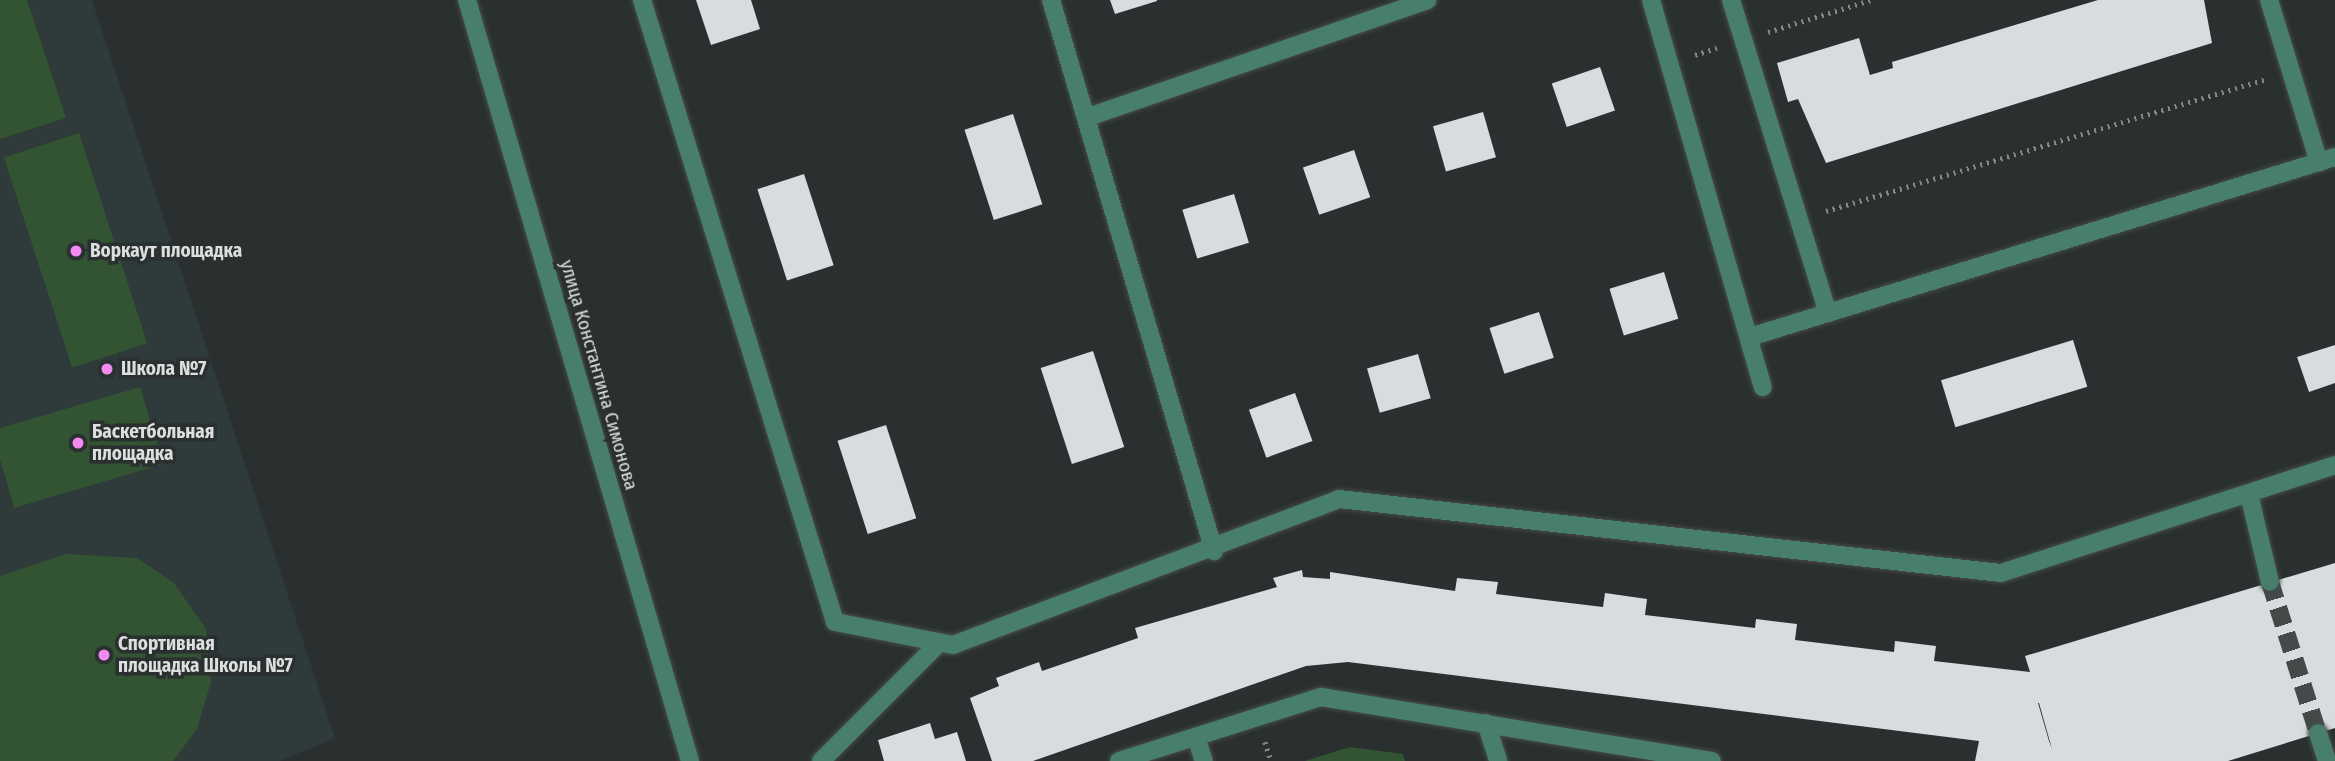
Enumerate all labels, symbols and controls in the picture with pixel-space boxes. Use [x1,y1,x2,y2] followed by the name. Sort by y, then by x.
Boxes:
[90,240,242,262] place label: Воркаут площадка
[68,243,84,259] marker: Воркаут площадка
[555,257,643,493] street label: улица Константина Симонова
[121,358,206,380] place label: Школа №7
[99,361,115,377] marker: Школа №7
[92,421,214,465] place label: Баскетбольная площадка
[70,435,86,451] marker: Баскетбольная площадка
[118,633,293,677] place label: Спортивная площадка Школы №7
[96,647,112,663] marker: Спортивная площадка Школы №7

